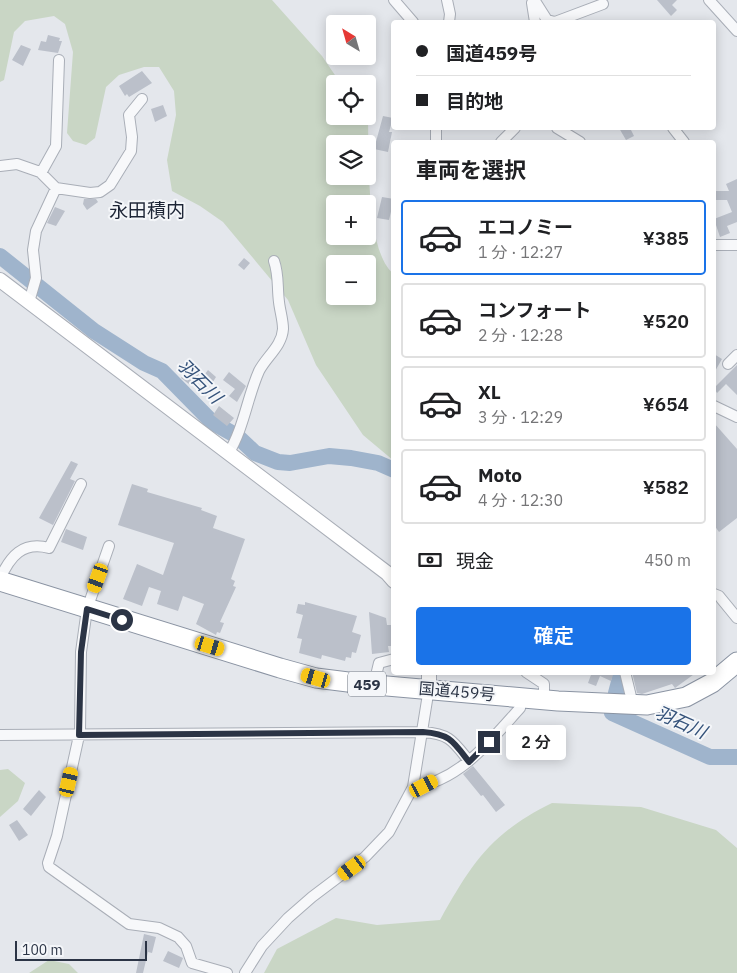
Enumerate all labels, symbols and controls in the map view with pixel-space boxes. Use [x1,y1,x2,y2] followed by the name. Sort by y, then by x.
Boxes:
[326,15,376,65] north arrow
[326,15,376,305] map controls
[446,41,537,65] text: 国道459号
[326,75,376,125] button: locate
[446,89,503,113] text: 目的地
[326,135,376,185] button: layers
[416,155,526,184] text: 車両を選択
[326,195,376,245] button: +
[109,198,185,222] district label: 永田積内
[418,215,463,260] icon: car
[478,215,573,239] text: エコノミー
[643,226,689,250] text: ¥385
[478,242,563,262] text: 1 分 · 12:27
[326,255,376,305] button: −
[418,298,463,343] icon: car
[478,298,591,322] text: コンフォート
[643,309,689,333] text: ¥520
[478,325,563,345] text: 2 分 · 12:28
[173,354,229,410] water label: 羽石川
[478,380,501,404] text: XL
[418,381,463,426] icon: car
[643,392,689,416] text: ¥654
[478,407,563,427] text: 3 分 · 12:29
[478,463,522,487] text: Moto
[418,464,463,509] icon: car
[643,475,689,499] text: ¥582
[478,490,563,510] text: 4 分 · 12:30
[416,546,444,574] icon: cash
[456,549,494,573] text: 現金
[644,550,691,570] text: 450 m
[85,561,110,595] car
[416,607,691,665] button: 確定
[111,609,133,631] route start
[193,634,226,658] car
[299,667,332,689] car
[348,672,386,696] road number: 459
[418,678,496,704] street label: 国道459号
[652,701,712,744] water label: 羽石川
[506,724,566,760] callout: 2 分
[478,731,500,753] route end
[521,732,551,752] text: 2 分
[58,766,79,798] car
[407,773,440,799] car
[335,853,368,883] car
[15,938,148,961] scale bar
[22,941,63,959] text: 100 m

